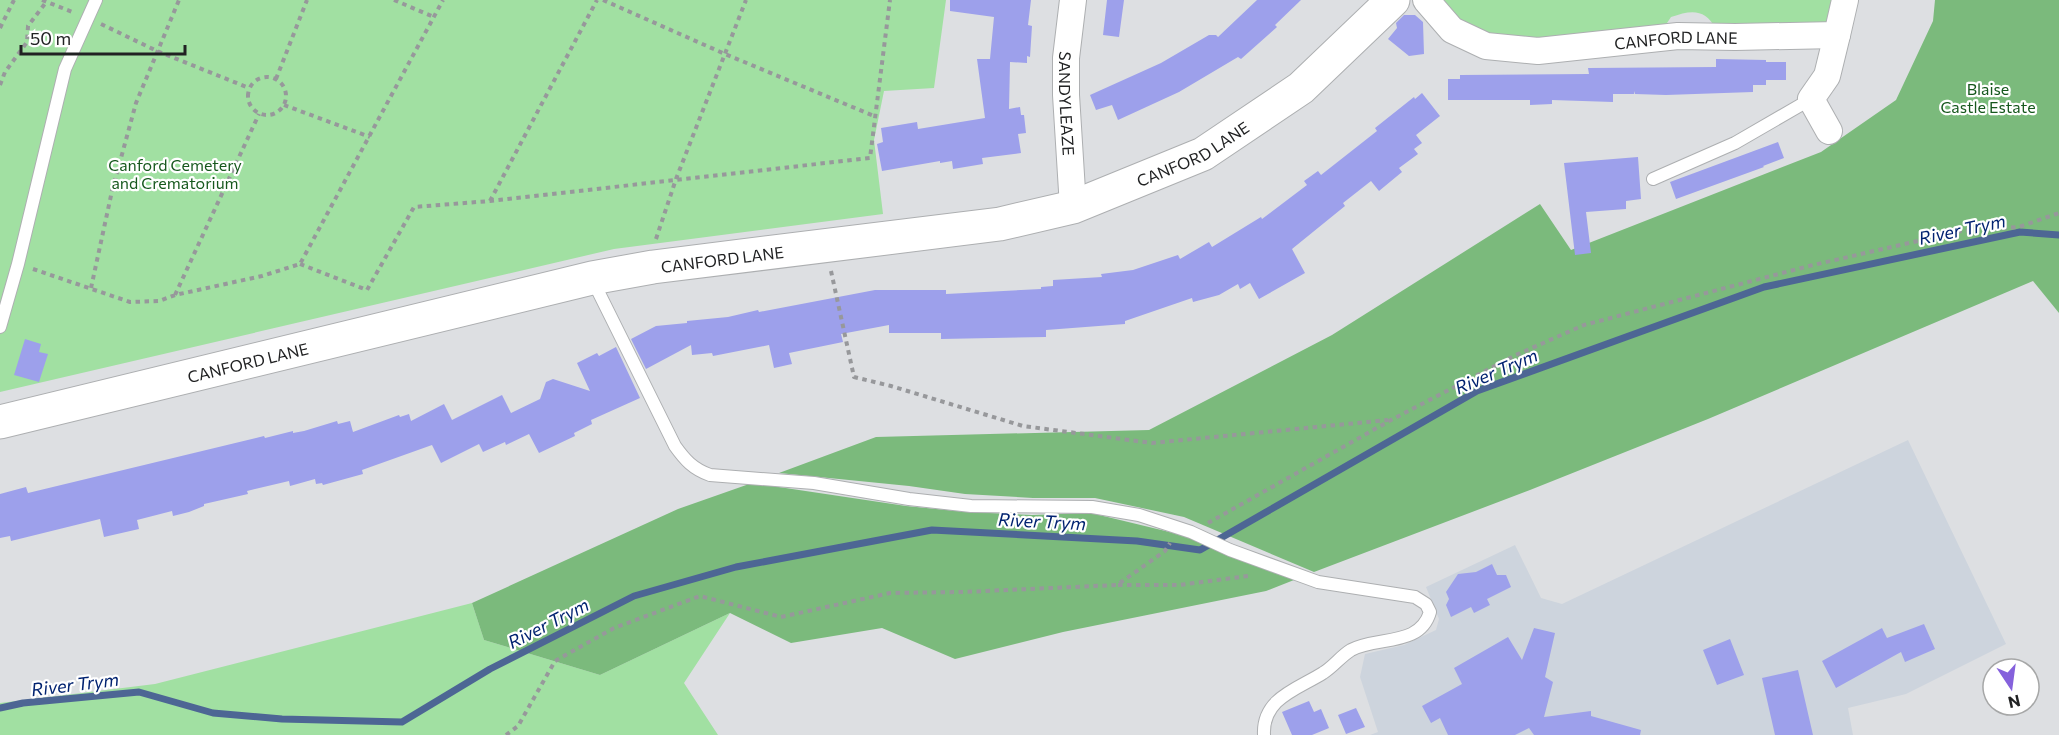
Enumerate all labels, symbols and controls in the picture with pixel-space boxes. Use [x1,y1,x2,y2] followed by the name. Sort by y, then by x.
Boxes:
[21,18,184,56] scale bar
[1613,26,1738,52] street label: CANFORD LANE
[30,27,71,49] text: 50 m
[1056,50,1079,156] street label: SANDYLEAZE
[1940,79,2036,116] park label: Blaise Castle Estate
[1134,117,1252,190] street label: CANFORD LANE
[108,155,242,192] park label: Canford Cemetery and Crematorium
[1917,209,2007,249] water label: River Trym
[660,241,785,275] street label: CANFORD LANE
[185,338,310,386] street label: CANFORD LANE
[1451,344,1541,398] water label: River Trym
[997,508,1087,534] water label: River Trym
[504,593,592,653] water label: River Trym
[1981,657,2041,717] north arrow
[30,668,120,700] water label: River Trym
[2007,691,2022,713] text: N

